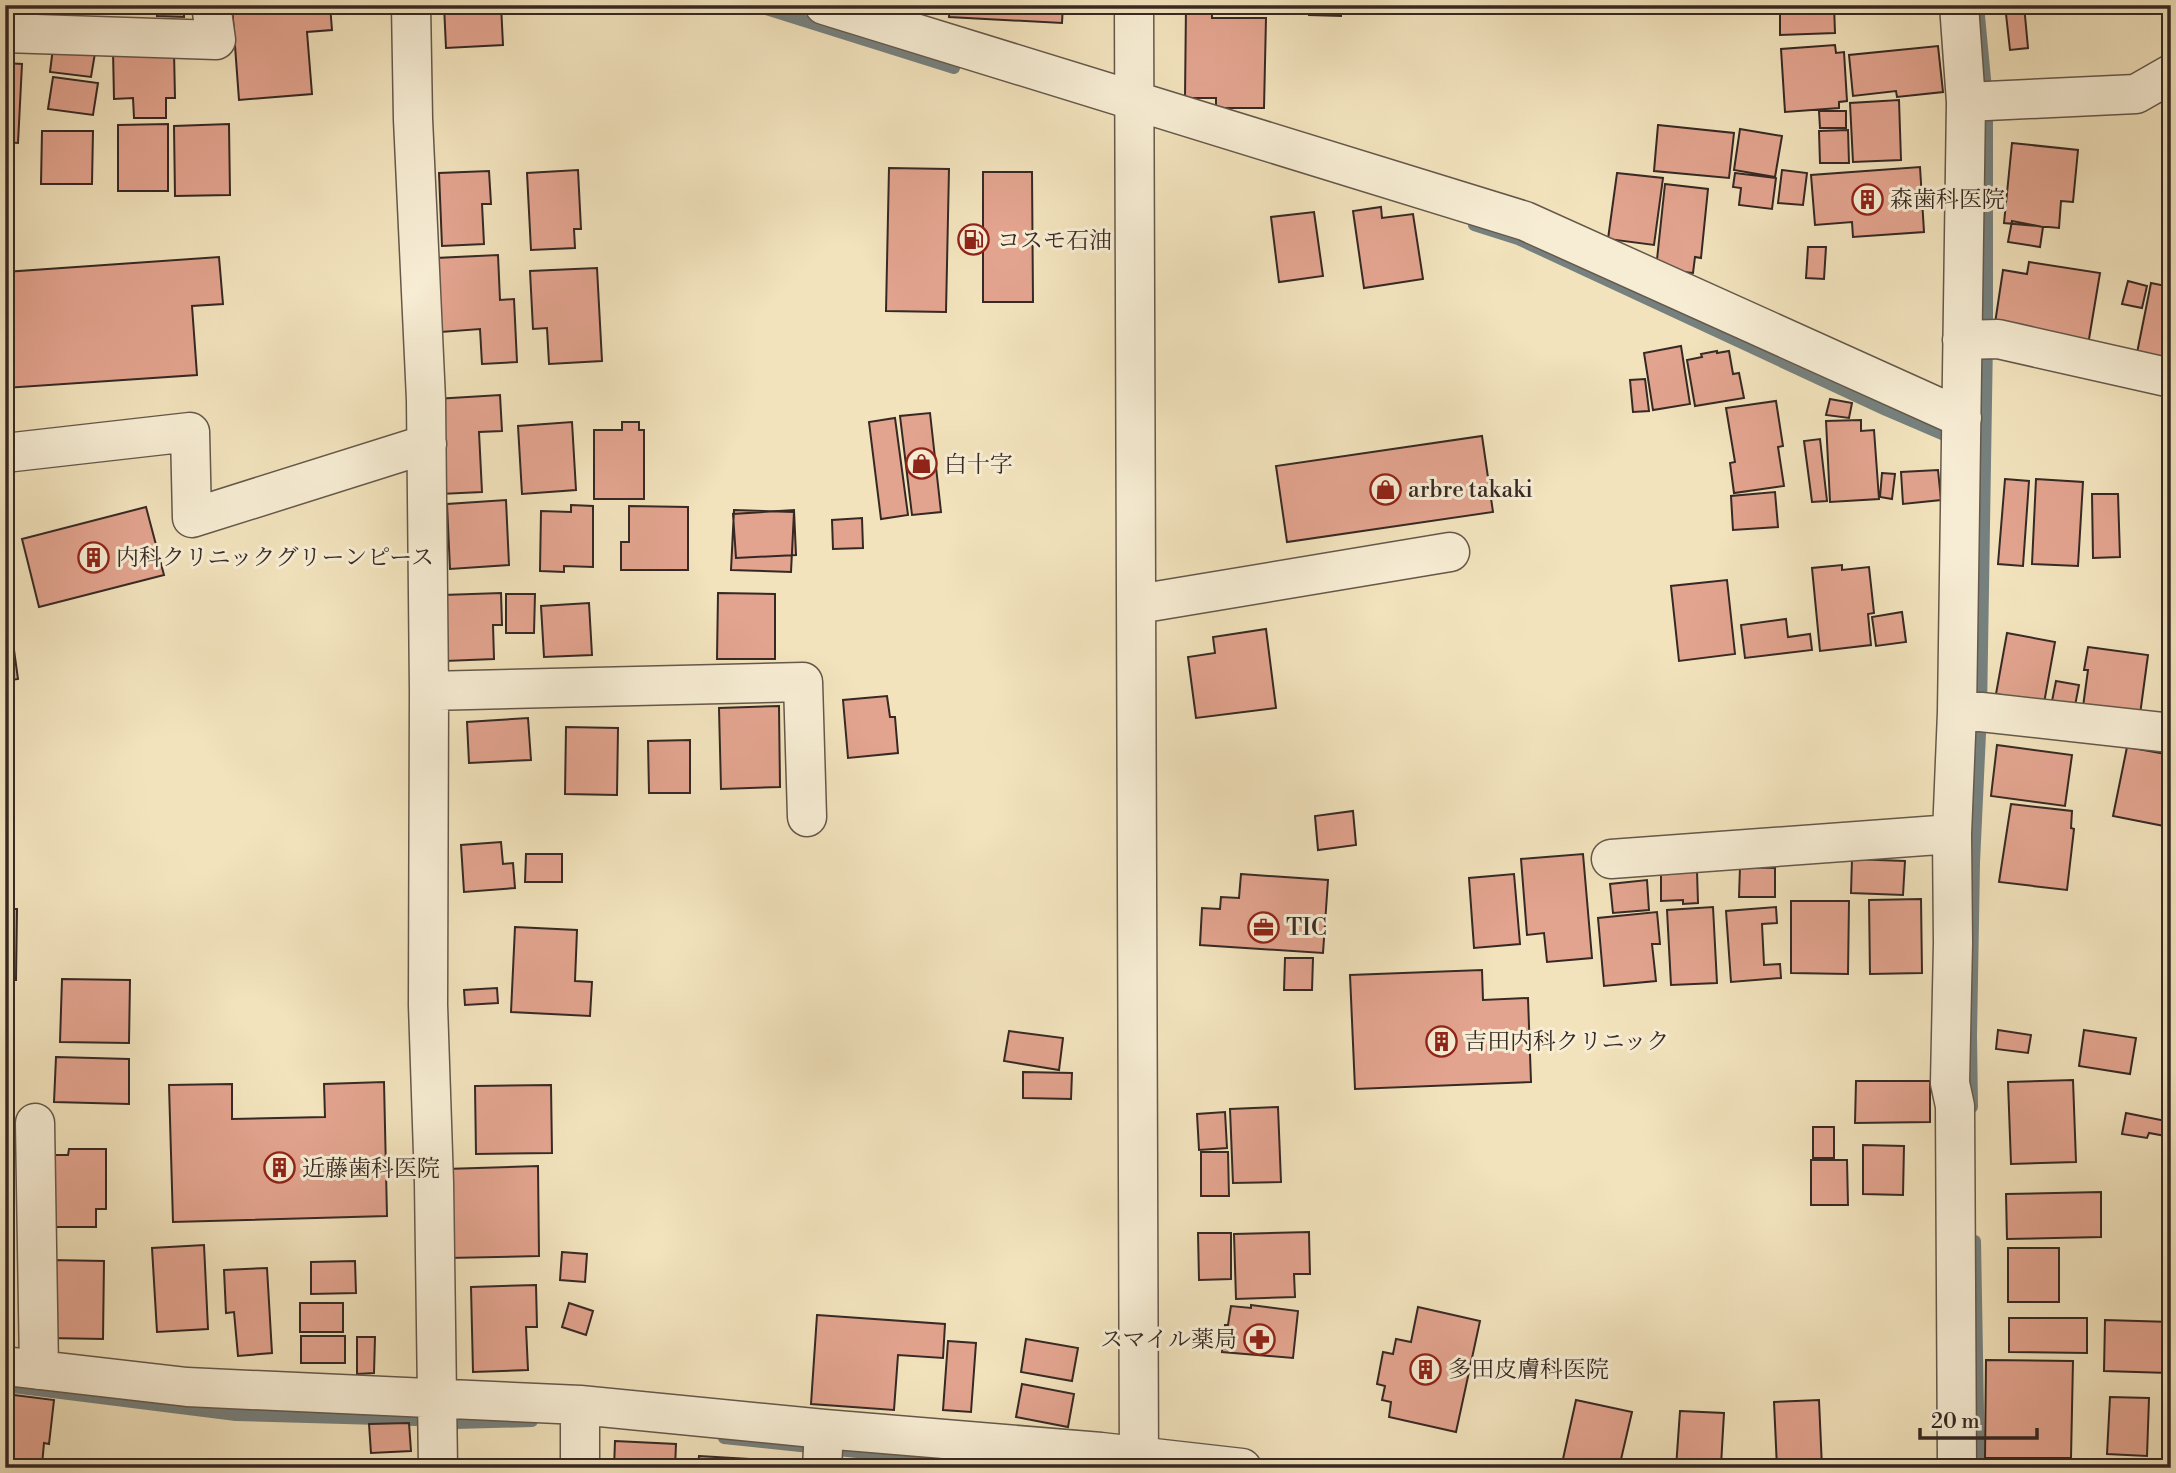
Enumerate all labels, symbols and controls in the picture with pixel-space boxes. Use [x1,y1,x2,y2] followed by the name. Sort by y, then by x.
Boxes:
[1850,182,1884,216] building icon: 森歯科医院
[1890,186,2005,214] place label: 森歯科医院
[957,223,991,257] fuel station icon: コスモ石油
[997,227,1112,255] place label: コスモ石油
[904,447,938,481] shop icon: 白十字
[944,451,1013,479] place label: 白十字
[1368,472,1402,506] shop icon: arbre takaki
[1408,476,1533,504] place label: arbre takaki
[76,540,110,574] building icon: 内科クリニックグリーンピース
[116,544,434,572] place label: 内科クリニックグリーンピース
[1246,910,1280,944] office icon: TIC
[1286,914,1327,942] place label: TIC
[1424,1024,1458,1058] building icon: 吉田内科クリニック
[1464,1028,1670,1056] place label: 吉田内科クリニック
[262,1151,296,1185] building icon: 近藤歯科医院
[302,1155,440,1183] place label: 近藤歯科医院
[1243,1322,1277,1356] pharmacy icon: スマイル薬局
[1100,1326,1237,1354] place label: スマイル薬局
[1408,1352,1442,1386] building icon: 多田皮膚科医院
[1448,1356,1609,1384] place label: 多田皮膚科医院
[1920,1396,2038,1440] scale bar
[1931,1409,1980,1435] text: 20 m

